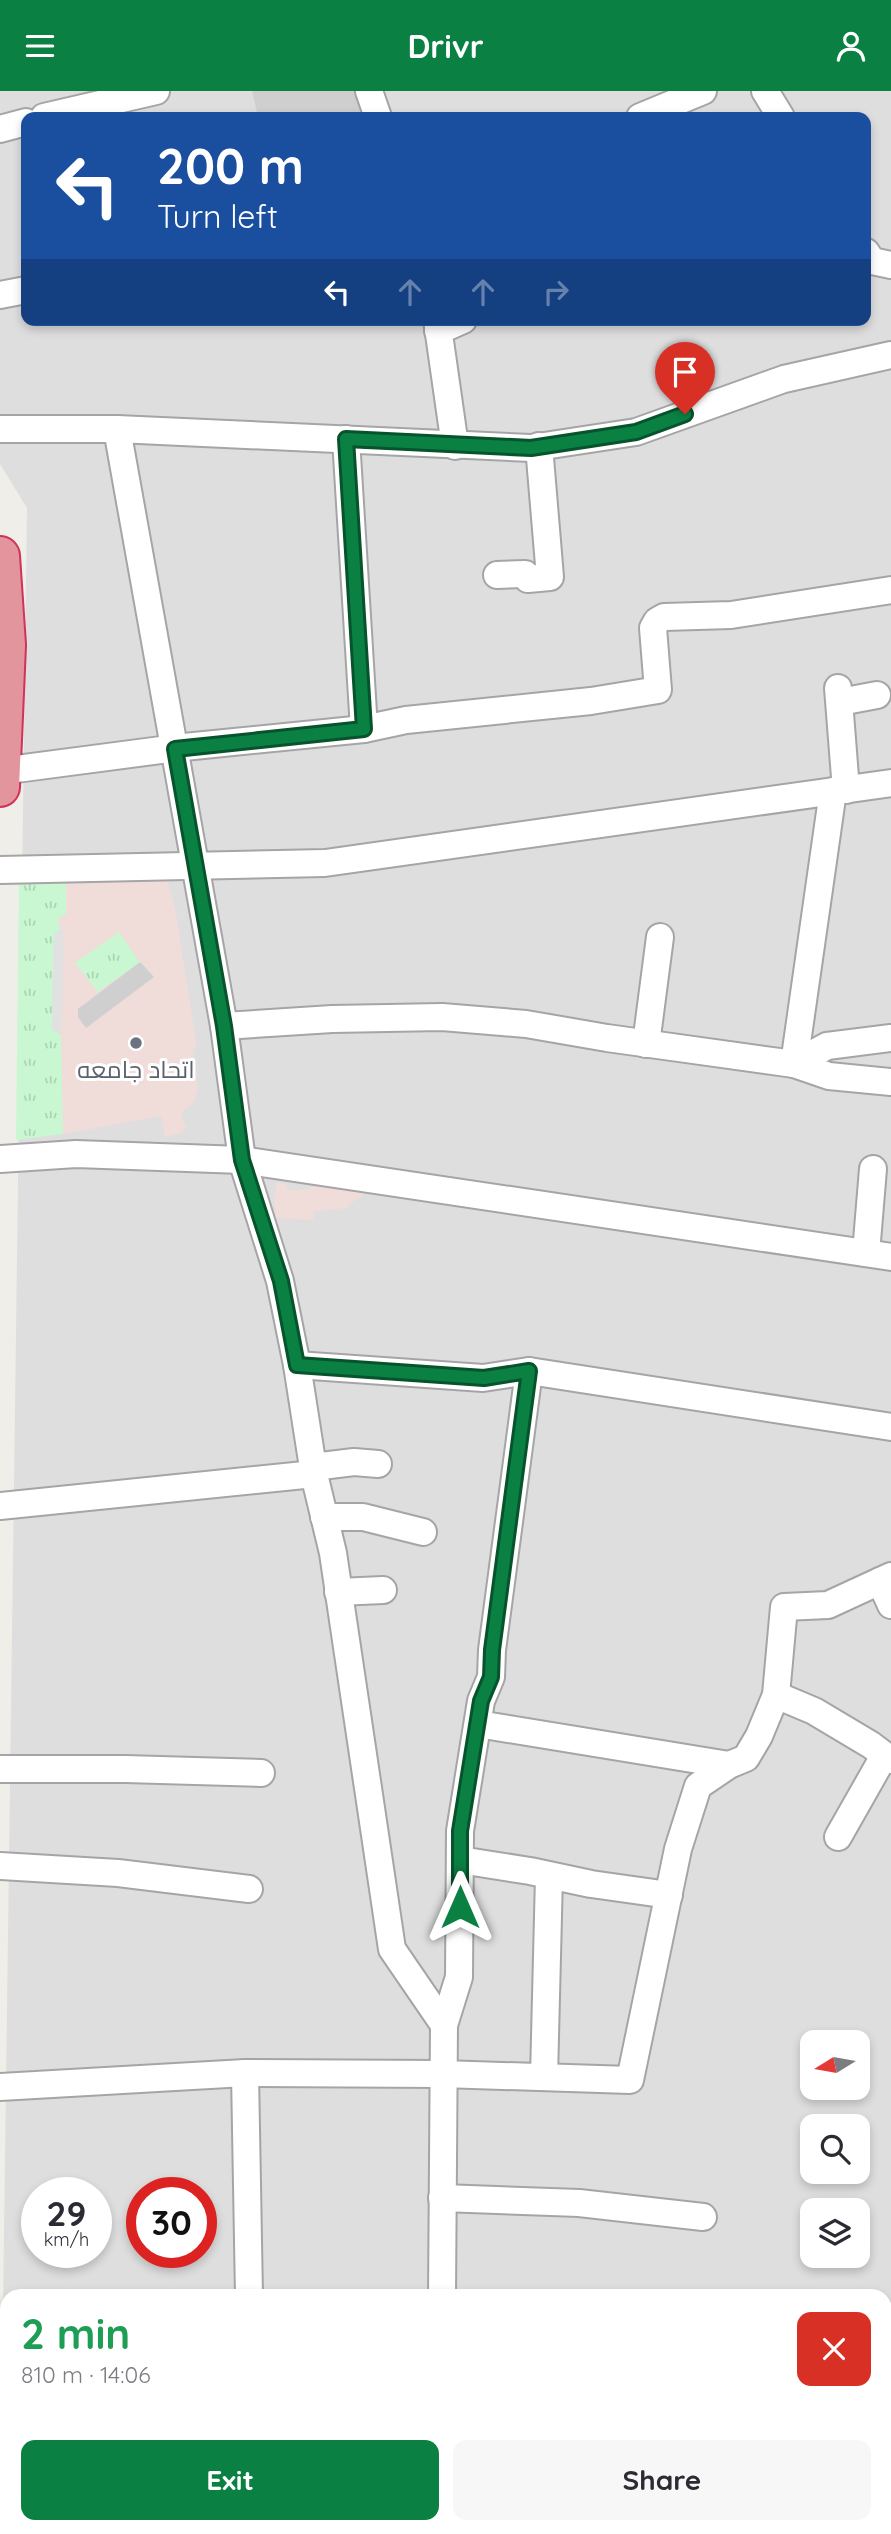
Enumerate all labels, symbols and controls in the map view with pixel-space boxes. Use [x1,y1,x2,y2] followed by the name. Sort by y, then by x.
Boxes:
[407,26,484,66] text: Drivr
[21,27,59,65] icon: menu
[832,27,870,65] icon: person
[157,135,304,196] text: 200 m
[42,140,133,231] icon: left
[157,196,278,236] text: Turn left
[318,273,356,311] icon: left
[391,273,429,311] icon: ahead
[464,273,502,311] icon: ahead
[537,273,575,311] icon: right
[655,342,715,414] pin
[666,353,704,391] icon: arrive
[128,1035,144,1051] marker: اتحاد جامعه
[77,1054,195,1084] place label: اتحاد جامعه
[423,1870,497,1944] position arrow
[800,2030,870,2100] north arrow
[800,2030,870,2268] map controls
[800,2114,870,2184] button: search
[126,2177,217,2268] speed limit sign: 30
[47,2191,86,2235] text: 29
[800,2198,870,2268] button: layers
[44,2228,89,2251] text: km/h
[21,2307,130,2360] text: 2 min
[797,2312,871,2386] button: close
[21,2360,151,2389] text: 810 m · 14:06
[21,2440,439,2520] button: Exit
[453,2440,871,2520] button: Share

